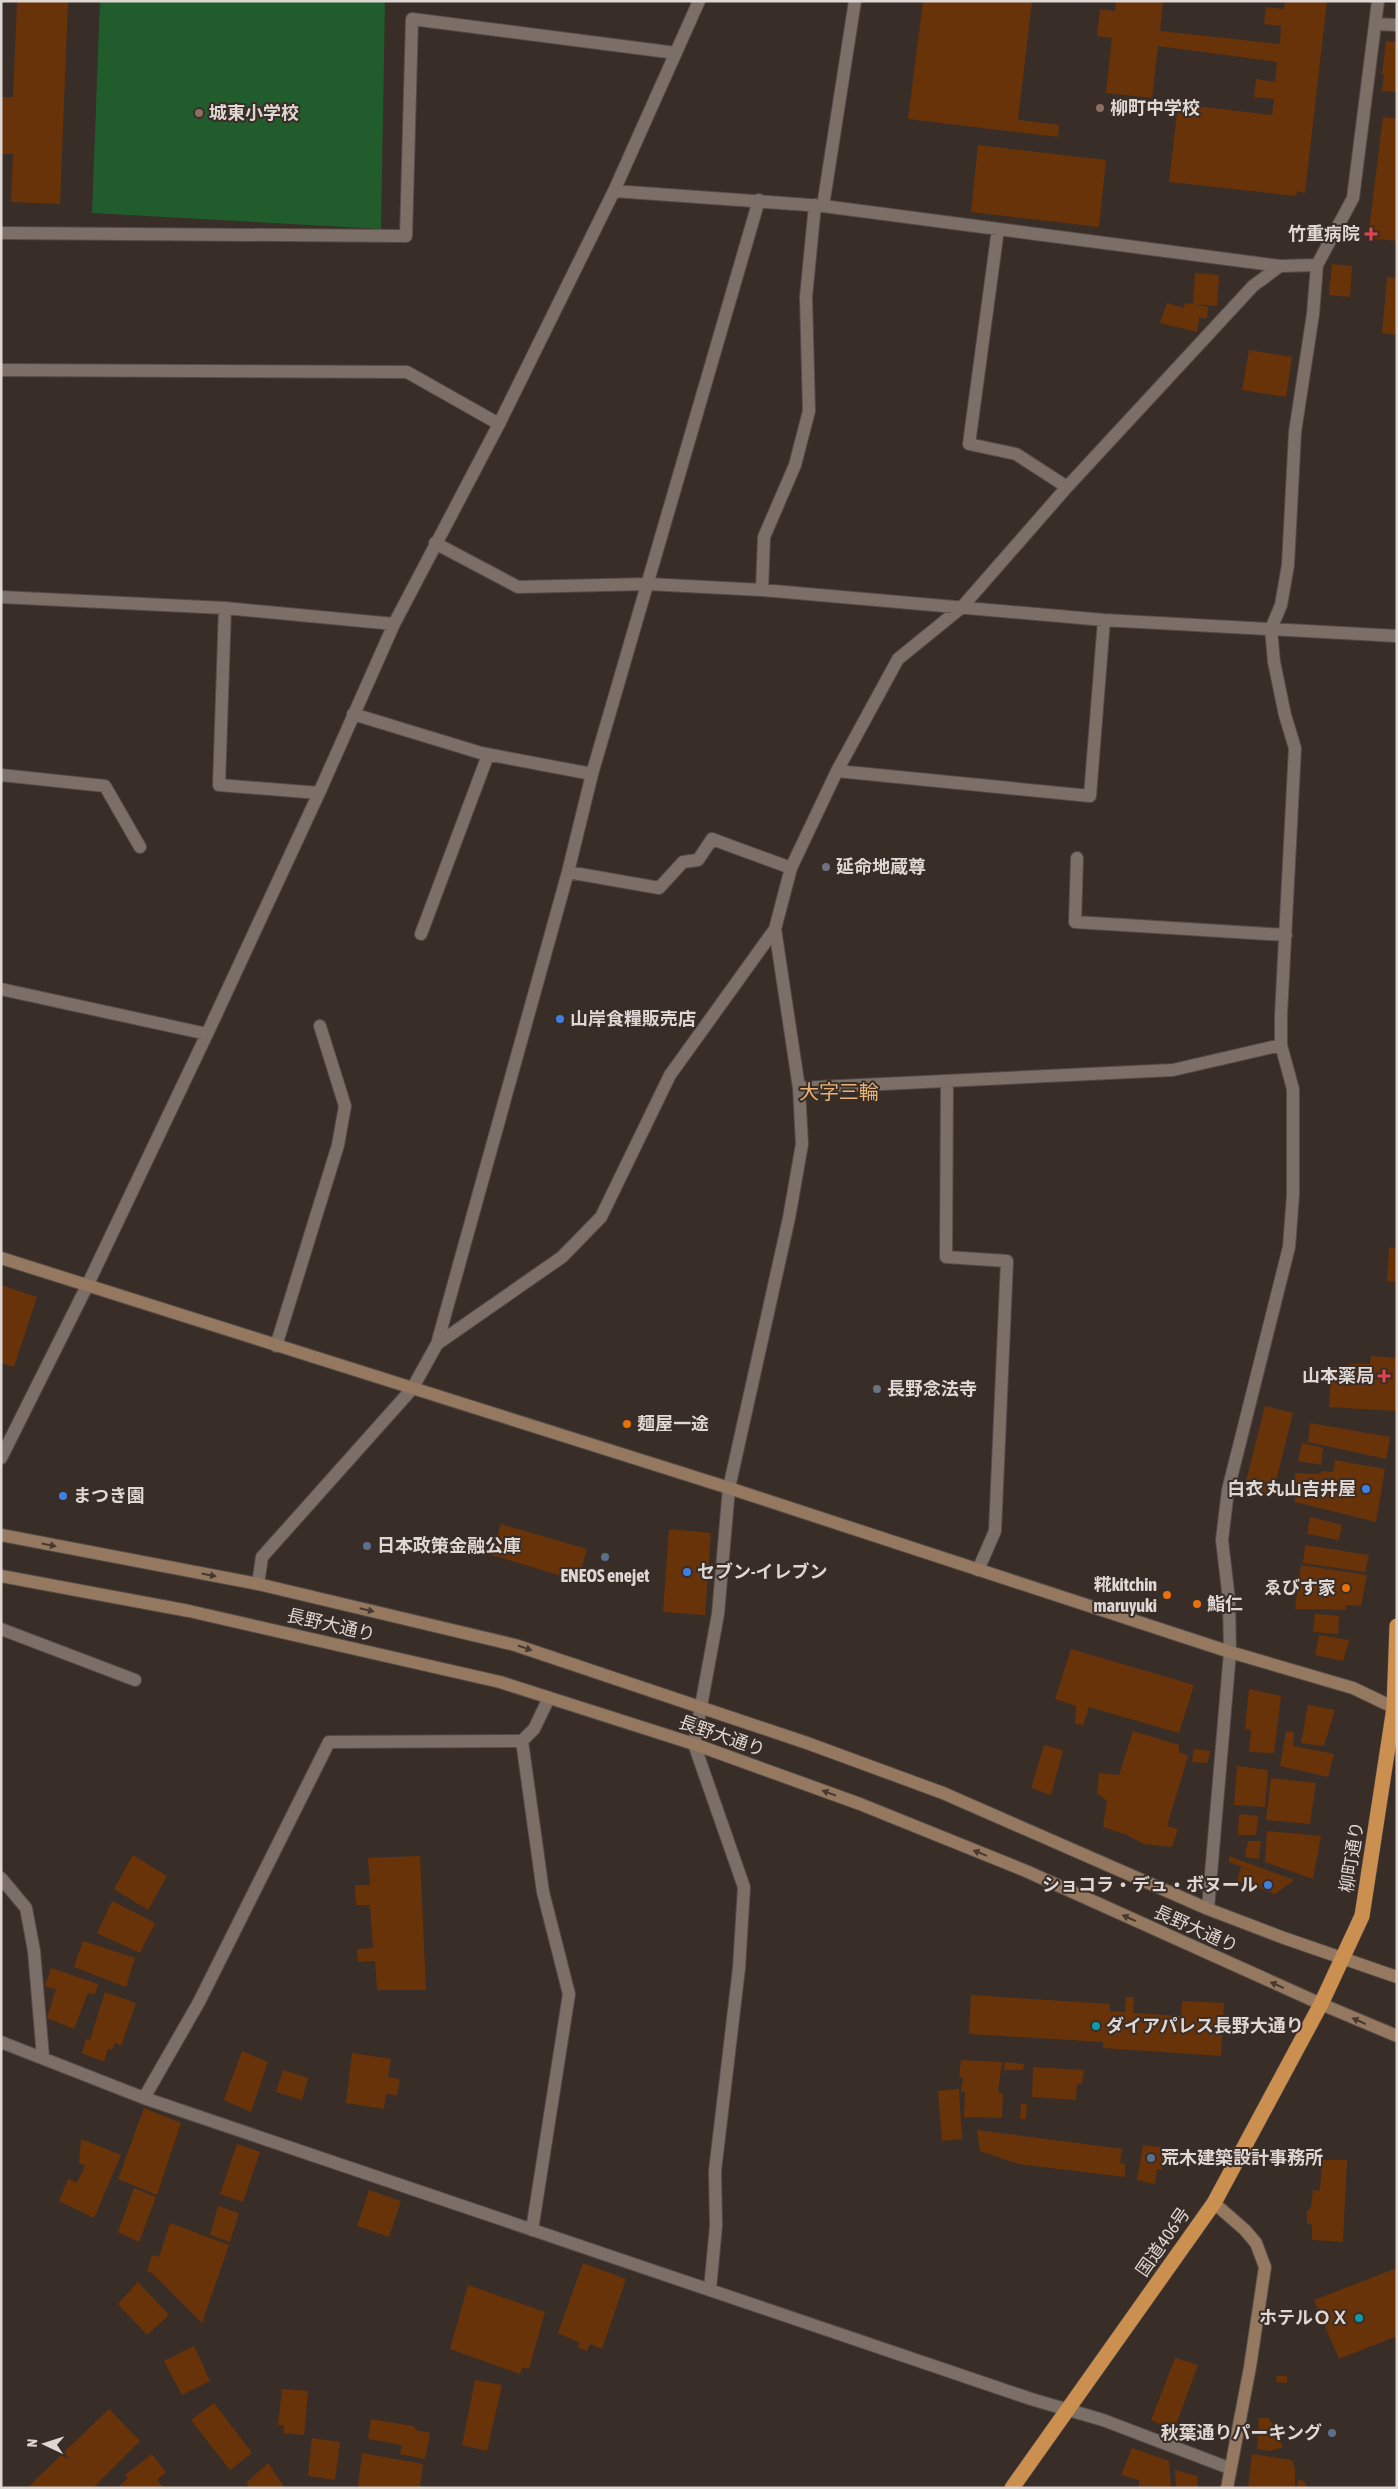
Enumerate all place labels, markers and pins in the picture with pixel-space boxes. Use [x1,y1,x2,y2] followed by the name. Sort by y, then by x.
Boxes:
[1110,97,1200,118] place label: 柳町中学校
[209,102,299,123] place label: 城東小学校
[1094,102,1106,114] marker: 柳町中学校
[193,107,205,119] marker: 城東小学校
[1288,223,1360,244] place label: 竹重病院
[1364,227,1378,241] marker: 竹重病院
[836,856,926,877] place label: 延命地蔵尊
[820,861,832,873] marker: 延命地蔵尊
[570,1008,696,1029] place label: 山岸食糧販売店
[554,1013,566,1025] marker: 山岸食糧販売店
[1302,1365,1374,1386] place label: 山本薬局
[1378,1370,1390,1382] marker: 山本薬局
[887,1378,977,1399] place label: 長野念法寺
[871,1383,883,1395] marker: 長野念法寺
[637,1413,709,1434] place label: 麺屋一途
[621,1418,633,1430] marker: 麺屋一途
[1228,1478,1356,1499] place label: 白衣 丸山吉井屋
[1360,1483,1372,1495] marker: 白衣 丸山吉井屋
[73,1485,145,1506] place label: まつき園
[57,1490,69,1502] marker: まつき園
[377,1535,521,1556] place label: 日本政策金融公庫
[361,1540,373,1552] marker: 日本政策金融公庫
[599,1551,611,1563] marker: ENEOS enejet
[697,1561,828,1582] place label: セブン-イレブン
[560,1565,650,1586] place label: ENEOS enejet
[681,1566,693,1578] marker: セブン-イレブン
[1094,1574,1157,1616] place label: 糀kitchin maruyuki
[1264,1577,1336,1598] place label: ゑびす家
[1340,1582,1352,1594] marker: ゑびす家
[1161,1589,1173,1601] marker: 糀kitchin maruyuki
[1207,1593,1243,1614] place label: 鮨仁
[1191,1598,1203,1610] marker: 鮨仁
[1042,1874,1258,1895] place label: ショコラ・デュ・ボヌール
[1262,1879,1274,1891] marker: ショコラ・デュ・ボヌール
[1106,2015,1304,2036] place label: ダイアパレス長野大通り
[1090,2020,1102,2032] marker: ダイアパレス長野大通り
[1161,2147,1323,2168] place label: 荒木建築設計事務所
[1145,2152,1157,2164] marker: 荒木建築設計事務所
[1259,2307,1349,2328] place label: ホテルＯＸ
[1353,2312,1365,2324] marker: ホテルＯＸ
[1161,2422,1322,2443] place label: 秋葉通りパーキング
[1326,2427,1338,2439] marker: 秋葉通りパーキング

